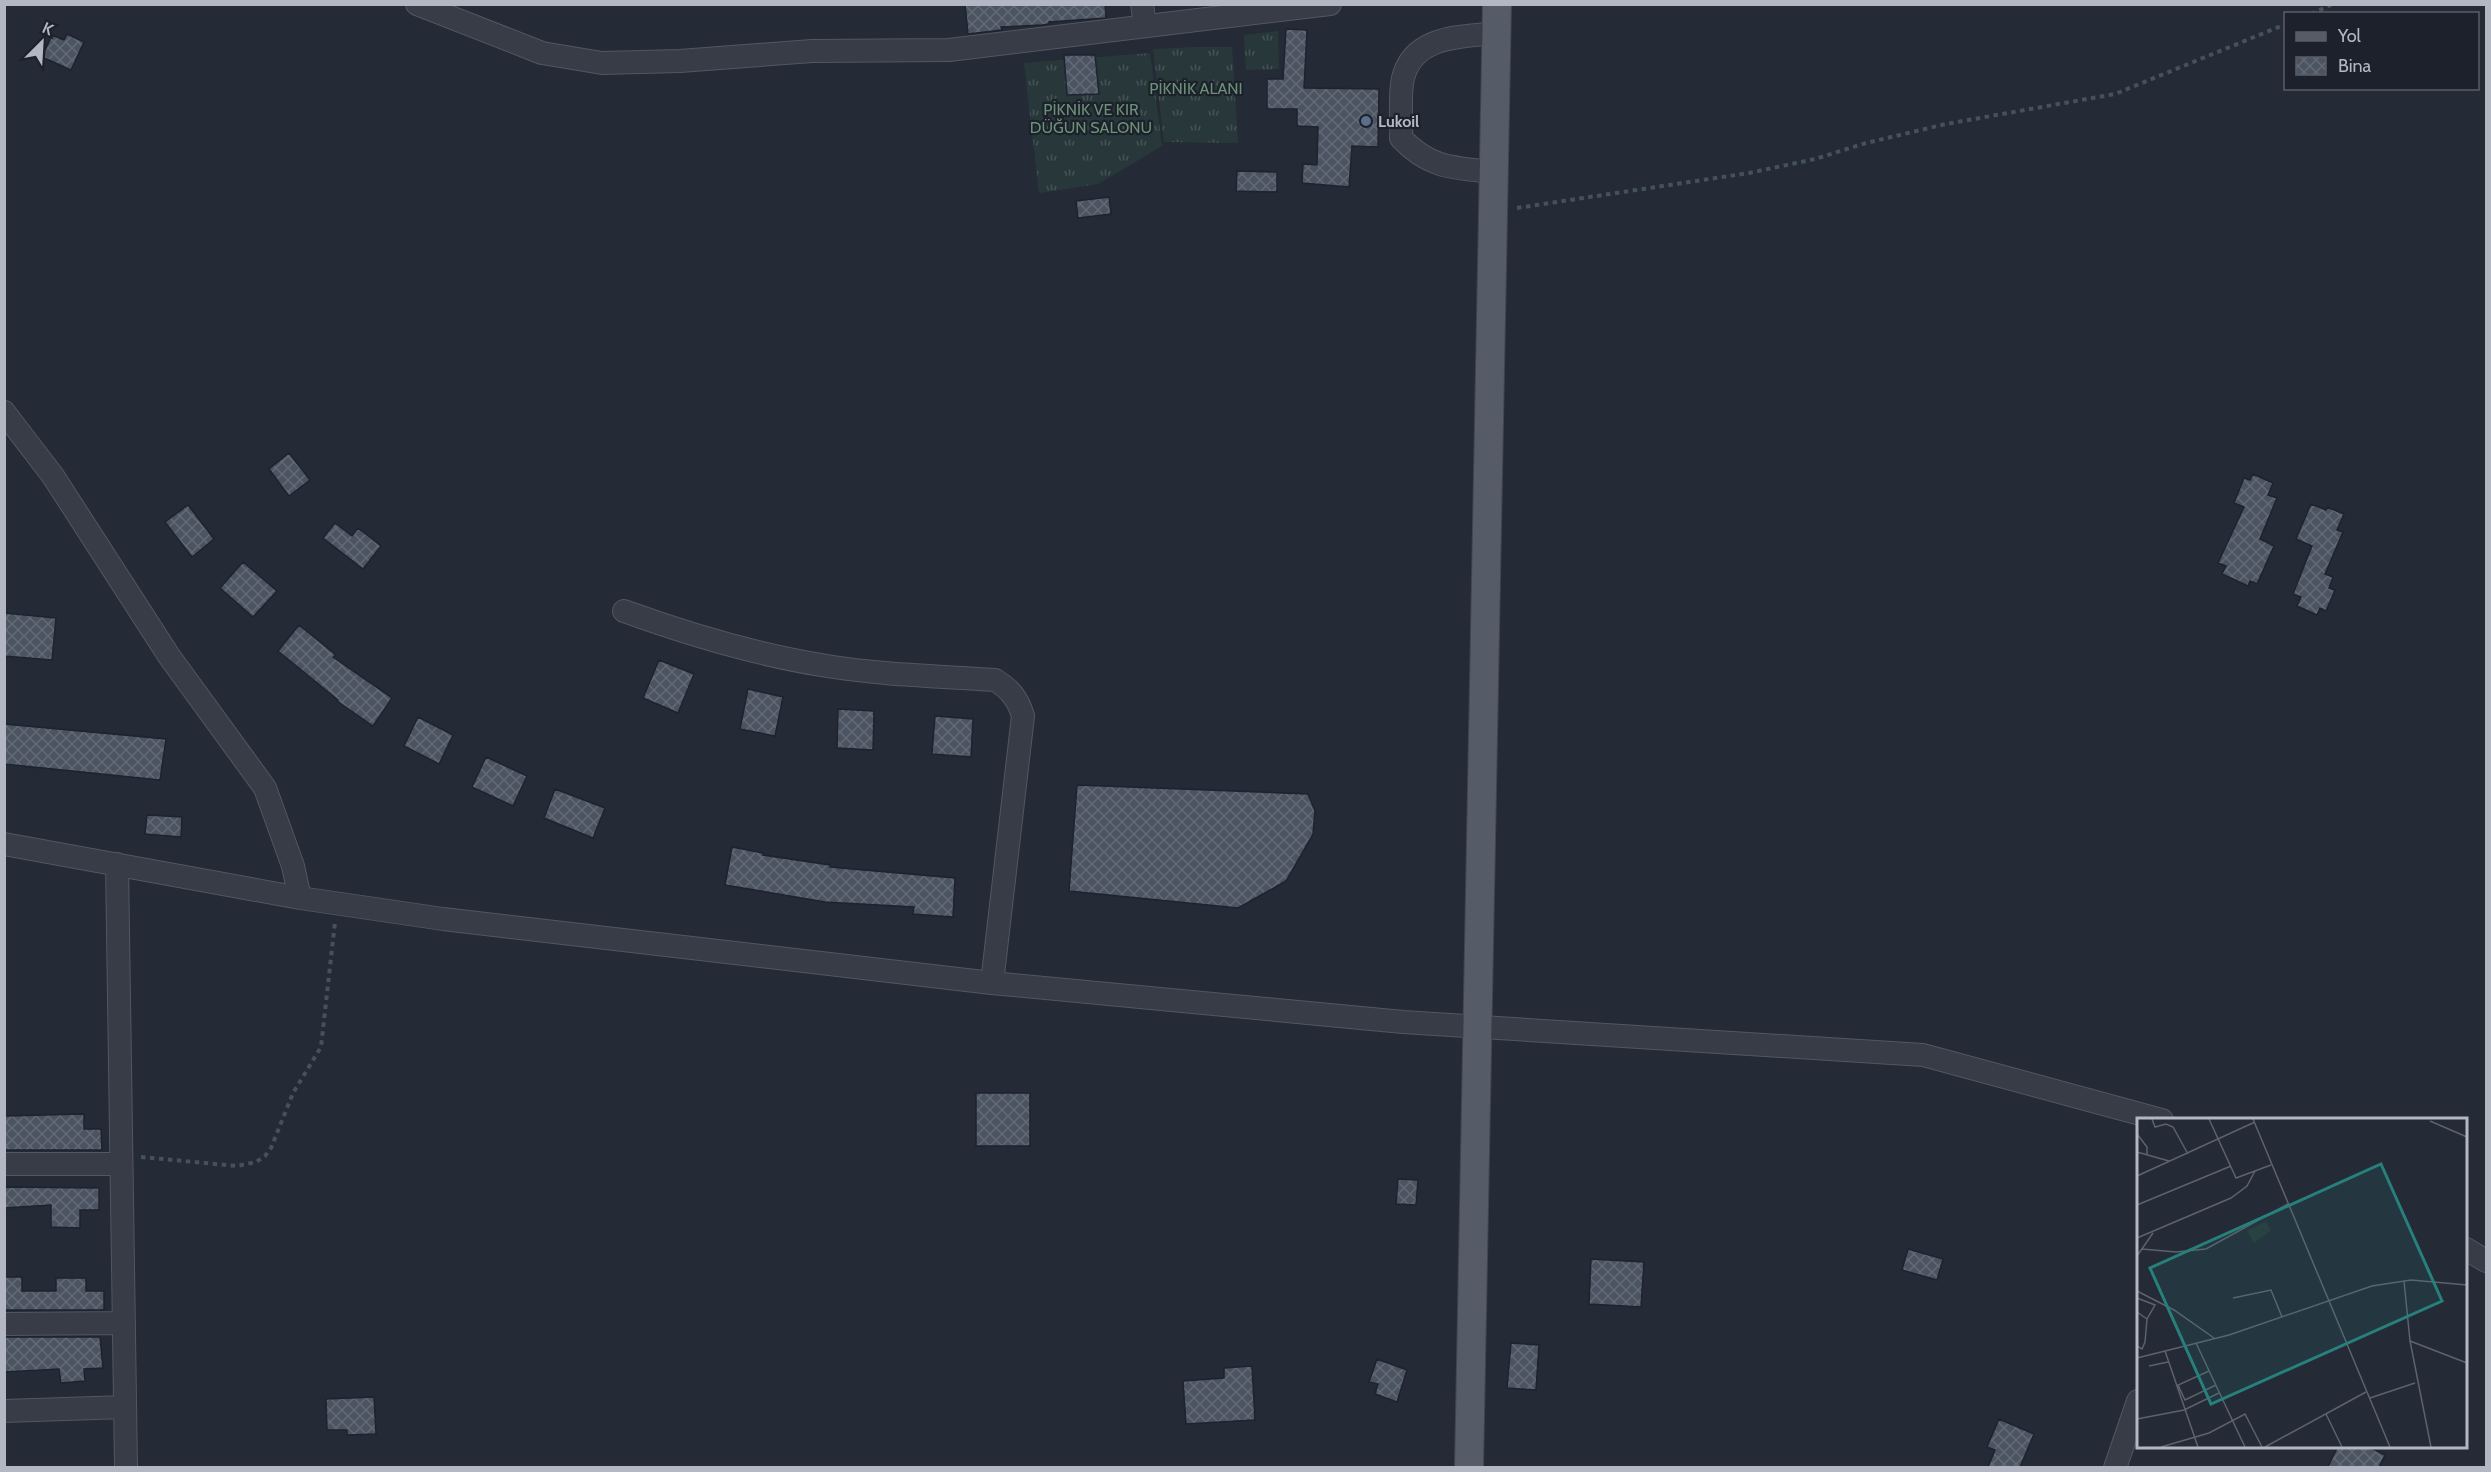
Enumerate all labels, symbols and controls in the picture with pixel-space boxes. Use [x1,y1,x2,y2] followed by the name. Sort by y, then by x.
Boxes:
[12,12,72,72] north arrow
[2284,12,2479,90] legend
[39,18,56,39] text: K
[2337,25,2362,47] text: Yol
[2338,55,2372,77] text: Bina
[1149,79,1243,98] park label: PİKNİK ALANI
[1030,100,1152,137] park label: PİKNİK VE KIR DÜĞUN SALONU
[1378,112,1419,131] place label: Lukoil
[1359,114,1373,128] marker: Lukoil
[2137,1118,2467,1448] inset map

